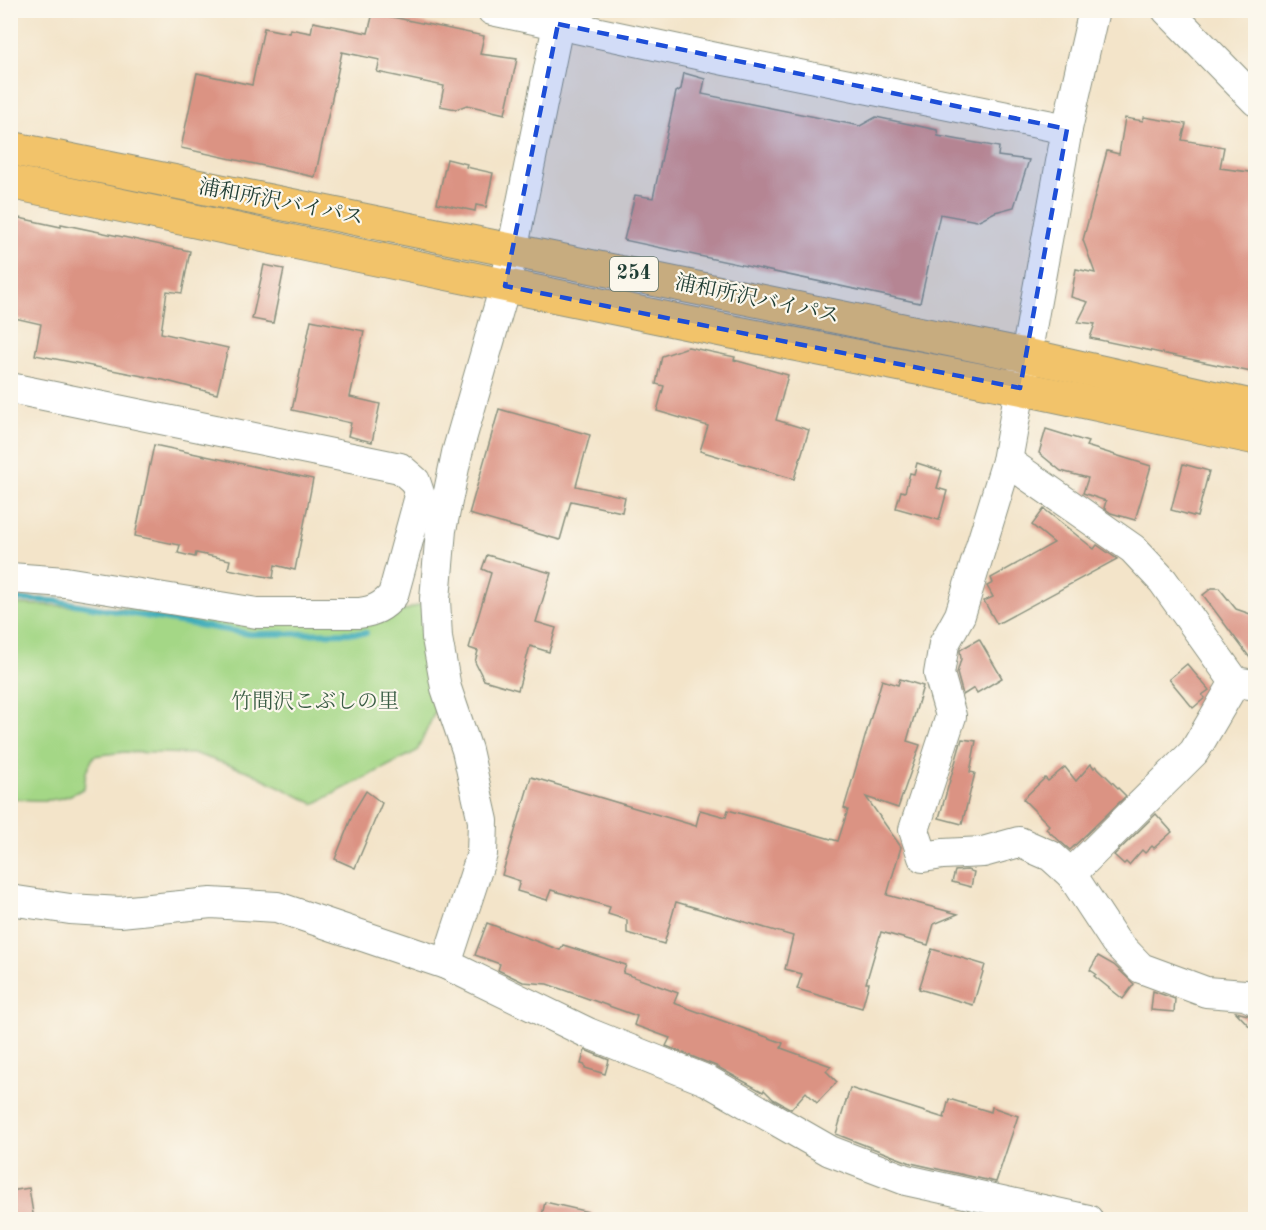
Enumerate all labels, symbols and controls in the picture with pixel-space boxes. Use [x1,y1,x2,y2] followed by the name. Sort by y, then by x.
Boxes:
[197,175,366,229] street label: 浦和所沢バイパス
[610,257,658,291] road number: 254
[673,270,842,328] street label: 浦和所沢バイパス
[231,690,399,713] park label: 竹間沢こぶしの里

